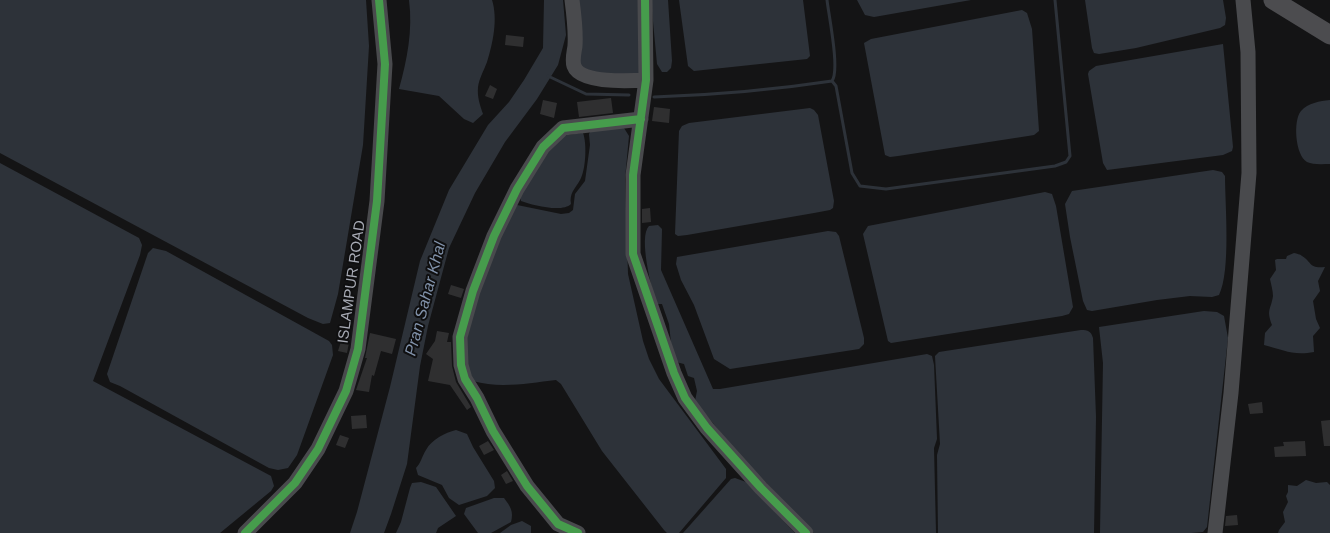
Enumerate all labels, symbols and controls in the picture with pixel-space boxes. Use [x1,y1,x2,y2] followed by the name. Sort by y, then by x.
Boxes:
[334,219,370,345] street label: ISLAMPUR ROAD
[402,240,450,358] water label: Pran Sahar Khal

